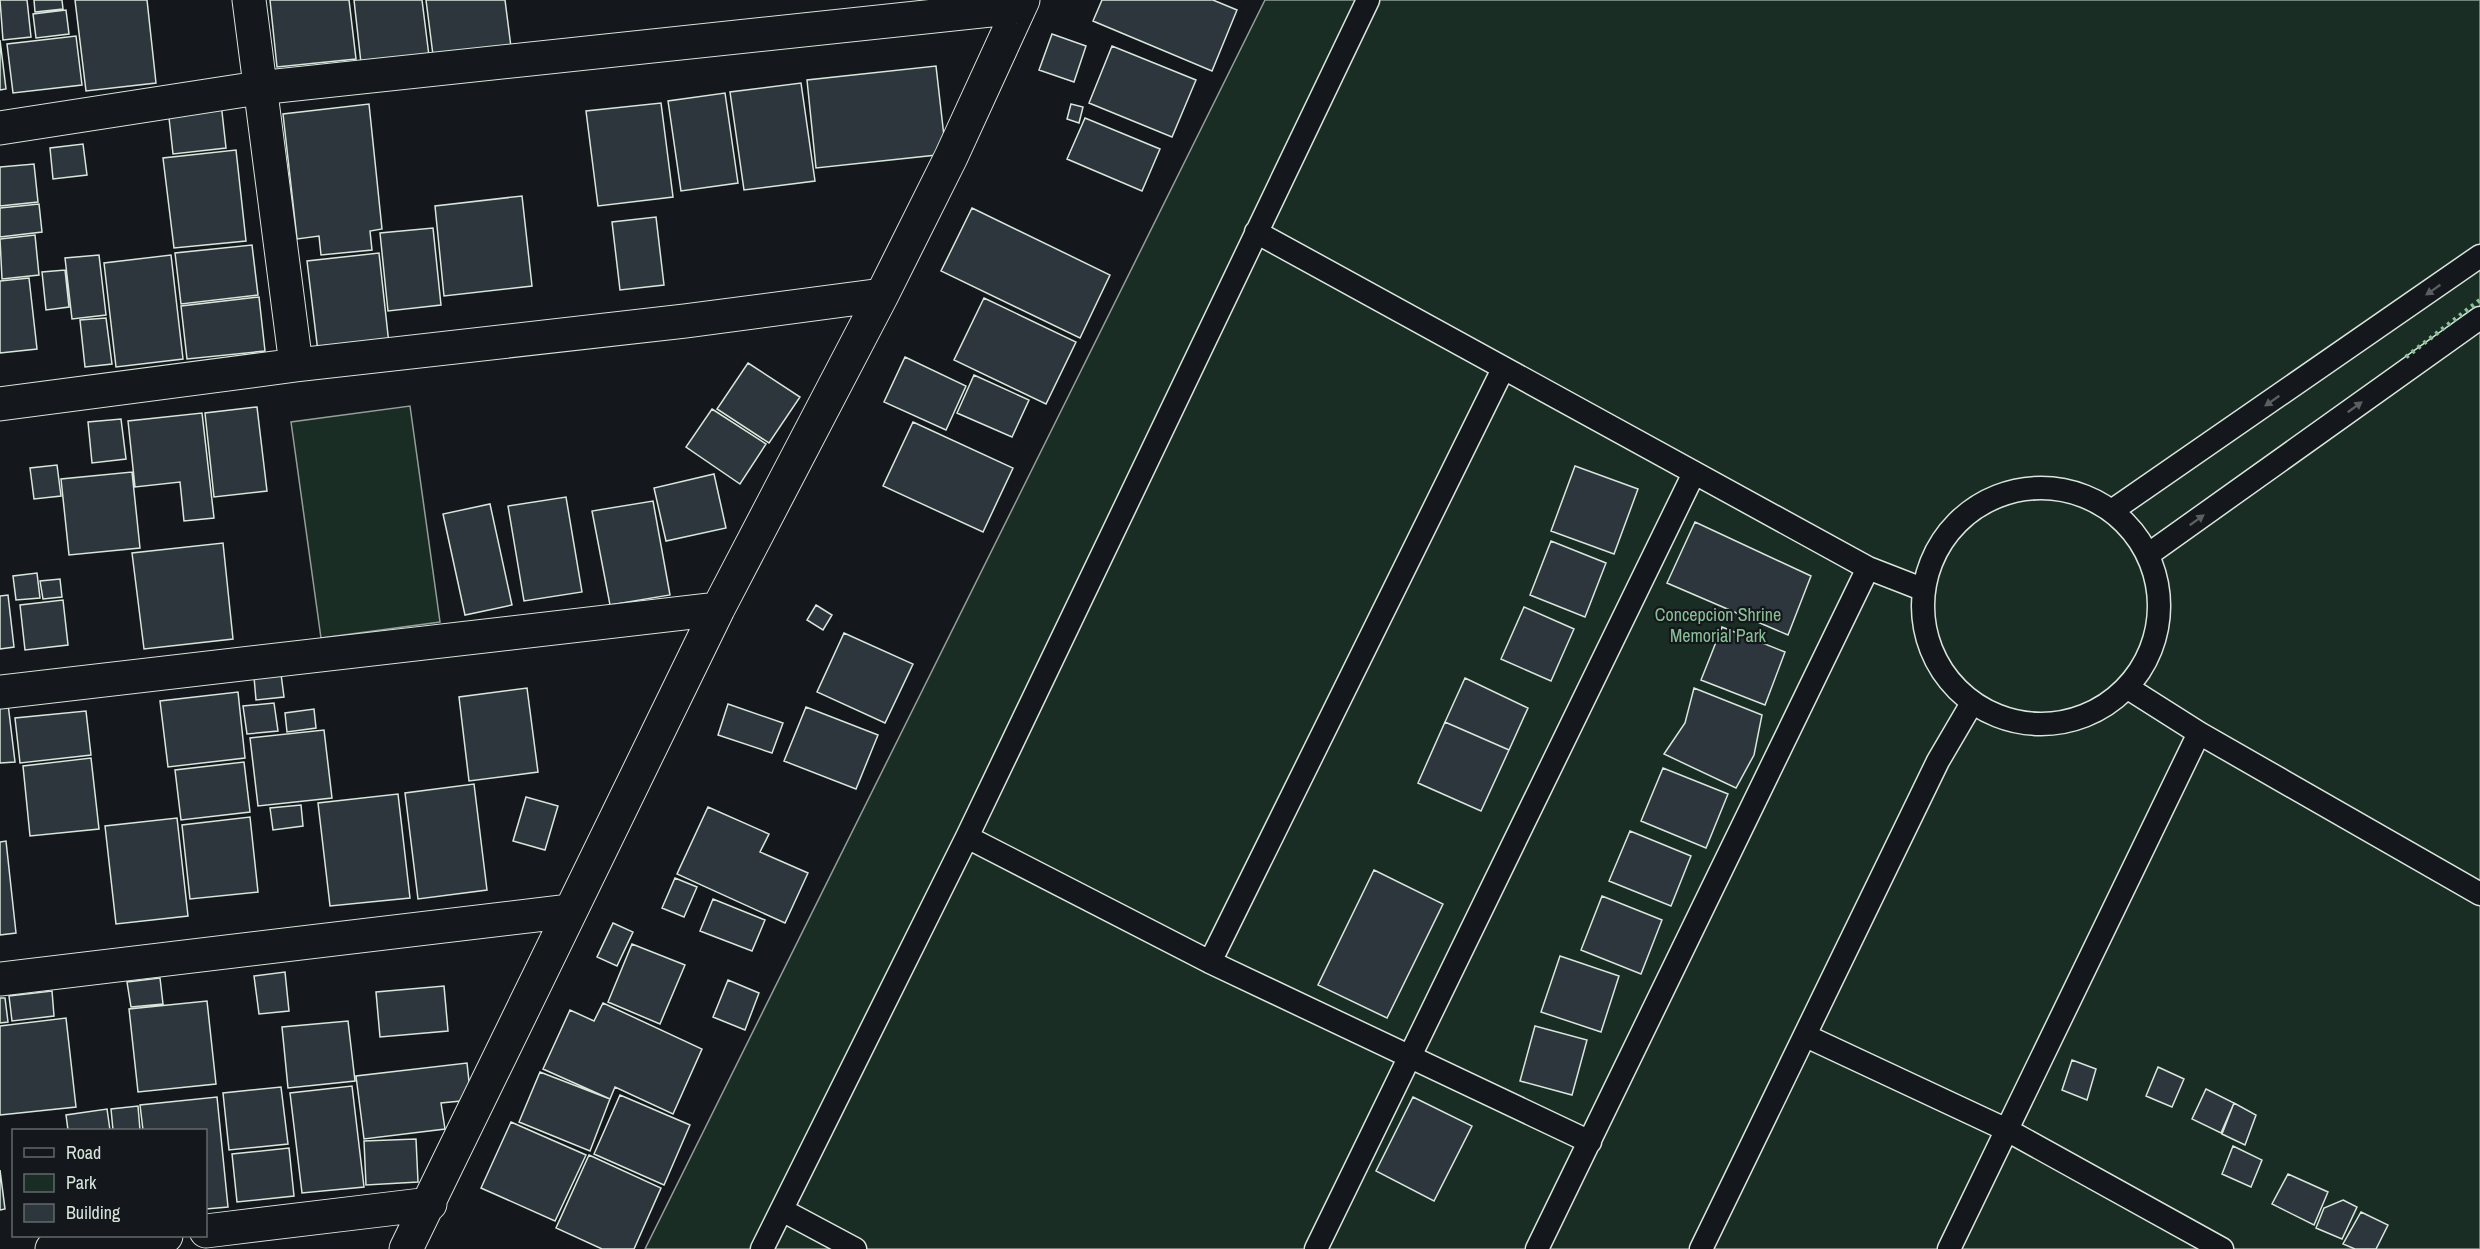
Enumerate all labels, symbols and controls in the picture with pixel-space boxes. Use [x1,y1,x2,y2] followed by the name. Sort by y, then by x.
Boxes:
[2425,284,2441,296] one-way arrow
[2264,395,2280,406] one-way arrow
[2347,401,2363,413] one-way arrow
[2189,515,2204,527] one-way arrow
[1655,602,1781,648] park label: Concepcion Shrine Memorial Park
[12,1129,207,1237] legend
[66,1140,101,1165] text: Road
[66,1170,97,1195] text: Park
[66,1200,121,1225] text: Building

